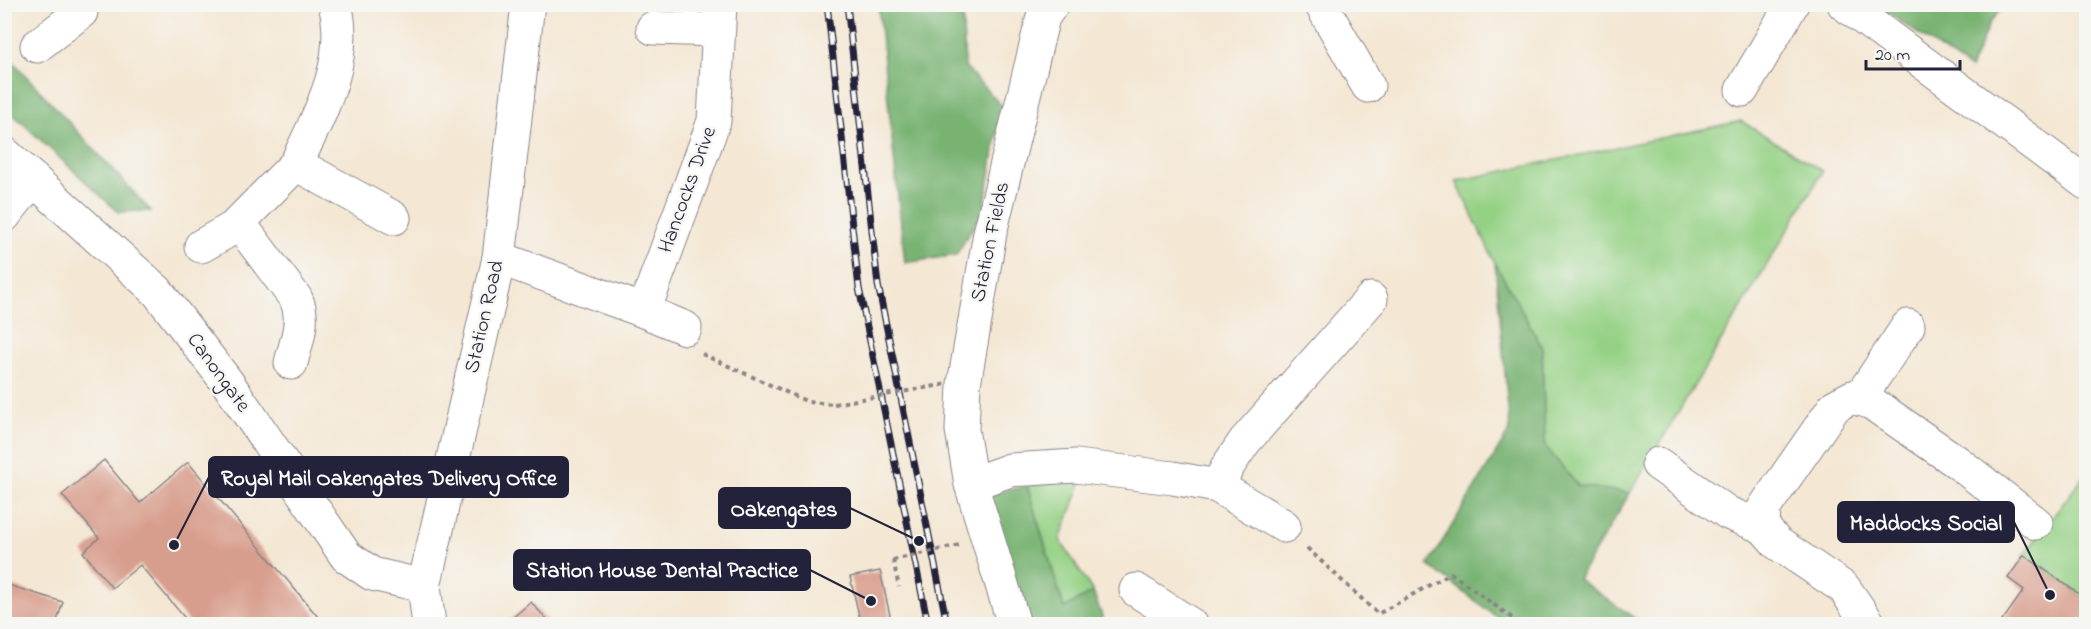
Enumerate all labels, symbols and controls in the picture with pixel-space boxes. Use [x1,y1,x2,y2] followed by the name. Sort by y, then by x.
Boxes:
[1866,33,1960,71] scale bar
[1875,43,1910,69] text: 20 m
[651,122,725,257] street label: Hancocks Drive
[964,179,1018,305] street label: Station Fields
[457,257,513,376] street label: Station Road
[177,327,257,421] street label: Canongate
[209,457,568,497] callout: Royal Mail Oakengates Delivery Office
[221,464,558,497] text: Royal Mail Oakengates Delivery Office
[719,488,850,528] callout: Oakengates
[731,495,837,528] text: Oakengates
[1838,502,2014,542] callout: Maddocks Social
[1850,509,2002,541] text: Maddocks Social
[514,550,810,590] callout: Station House Dental Practice
[526,556,799,588] text: Station House Dental Practice

